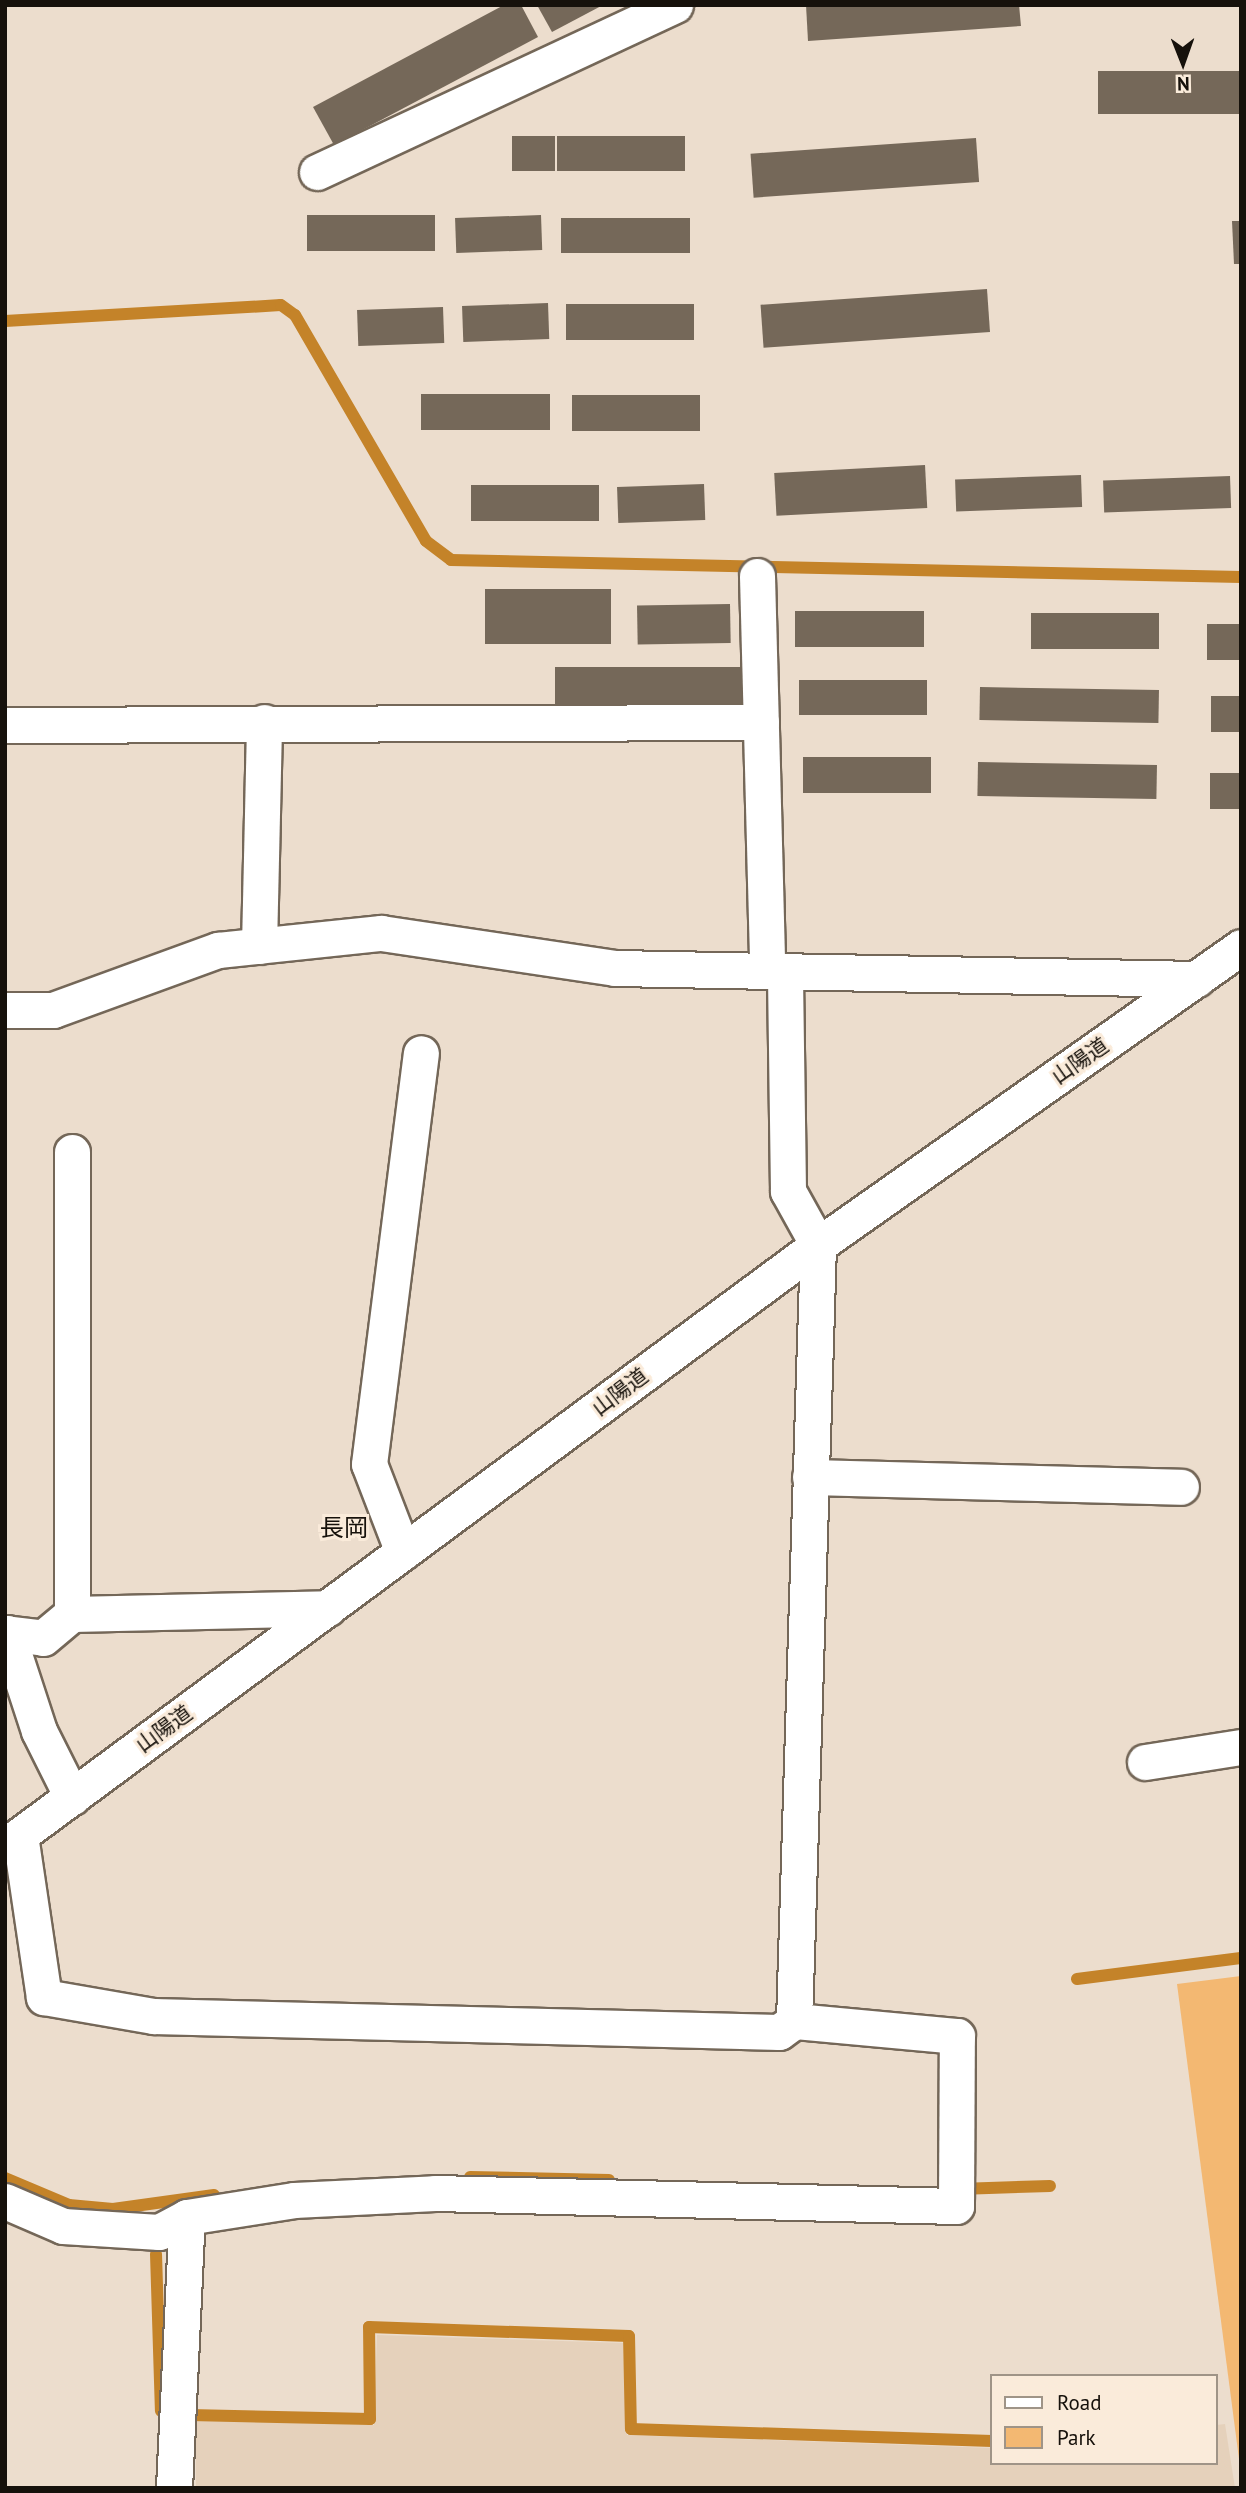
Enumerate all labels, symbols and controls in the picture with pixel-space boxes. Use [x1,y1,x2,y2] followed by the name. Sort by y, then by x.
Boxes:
[1148,28,1218,98] north arrow
[1177,72,1190,96] text: N
[1047,1033,1113,1089] street label: 山陽道
[587,1363,653,1421] street label: 山陽道
[320,1514,368,1542] district label: 長岡
[131,1700,197,1758] street label: 山陽道
[990,2374,1218,2465] legend
[1057,2389,1101,2416] text: Road
[1057,2424,1096,2451] text: Park

